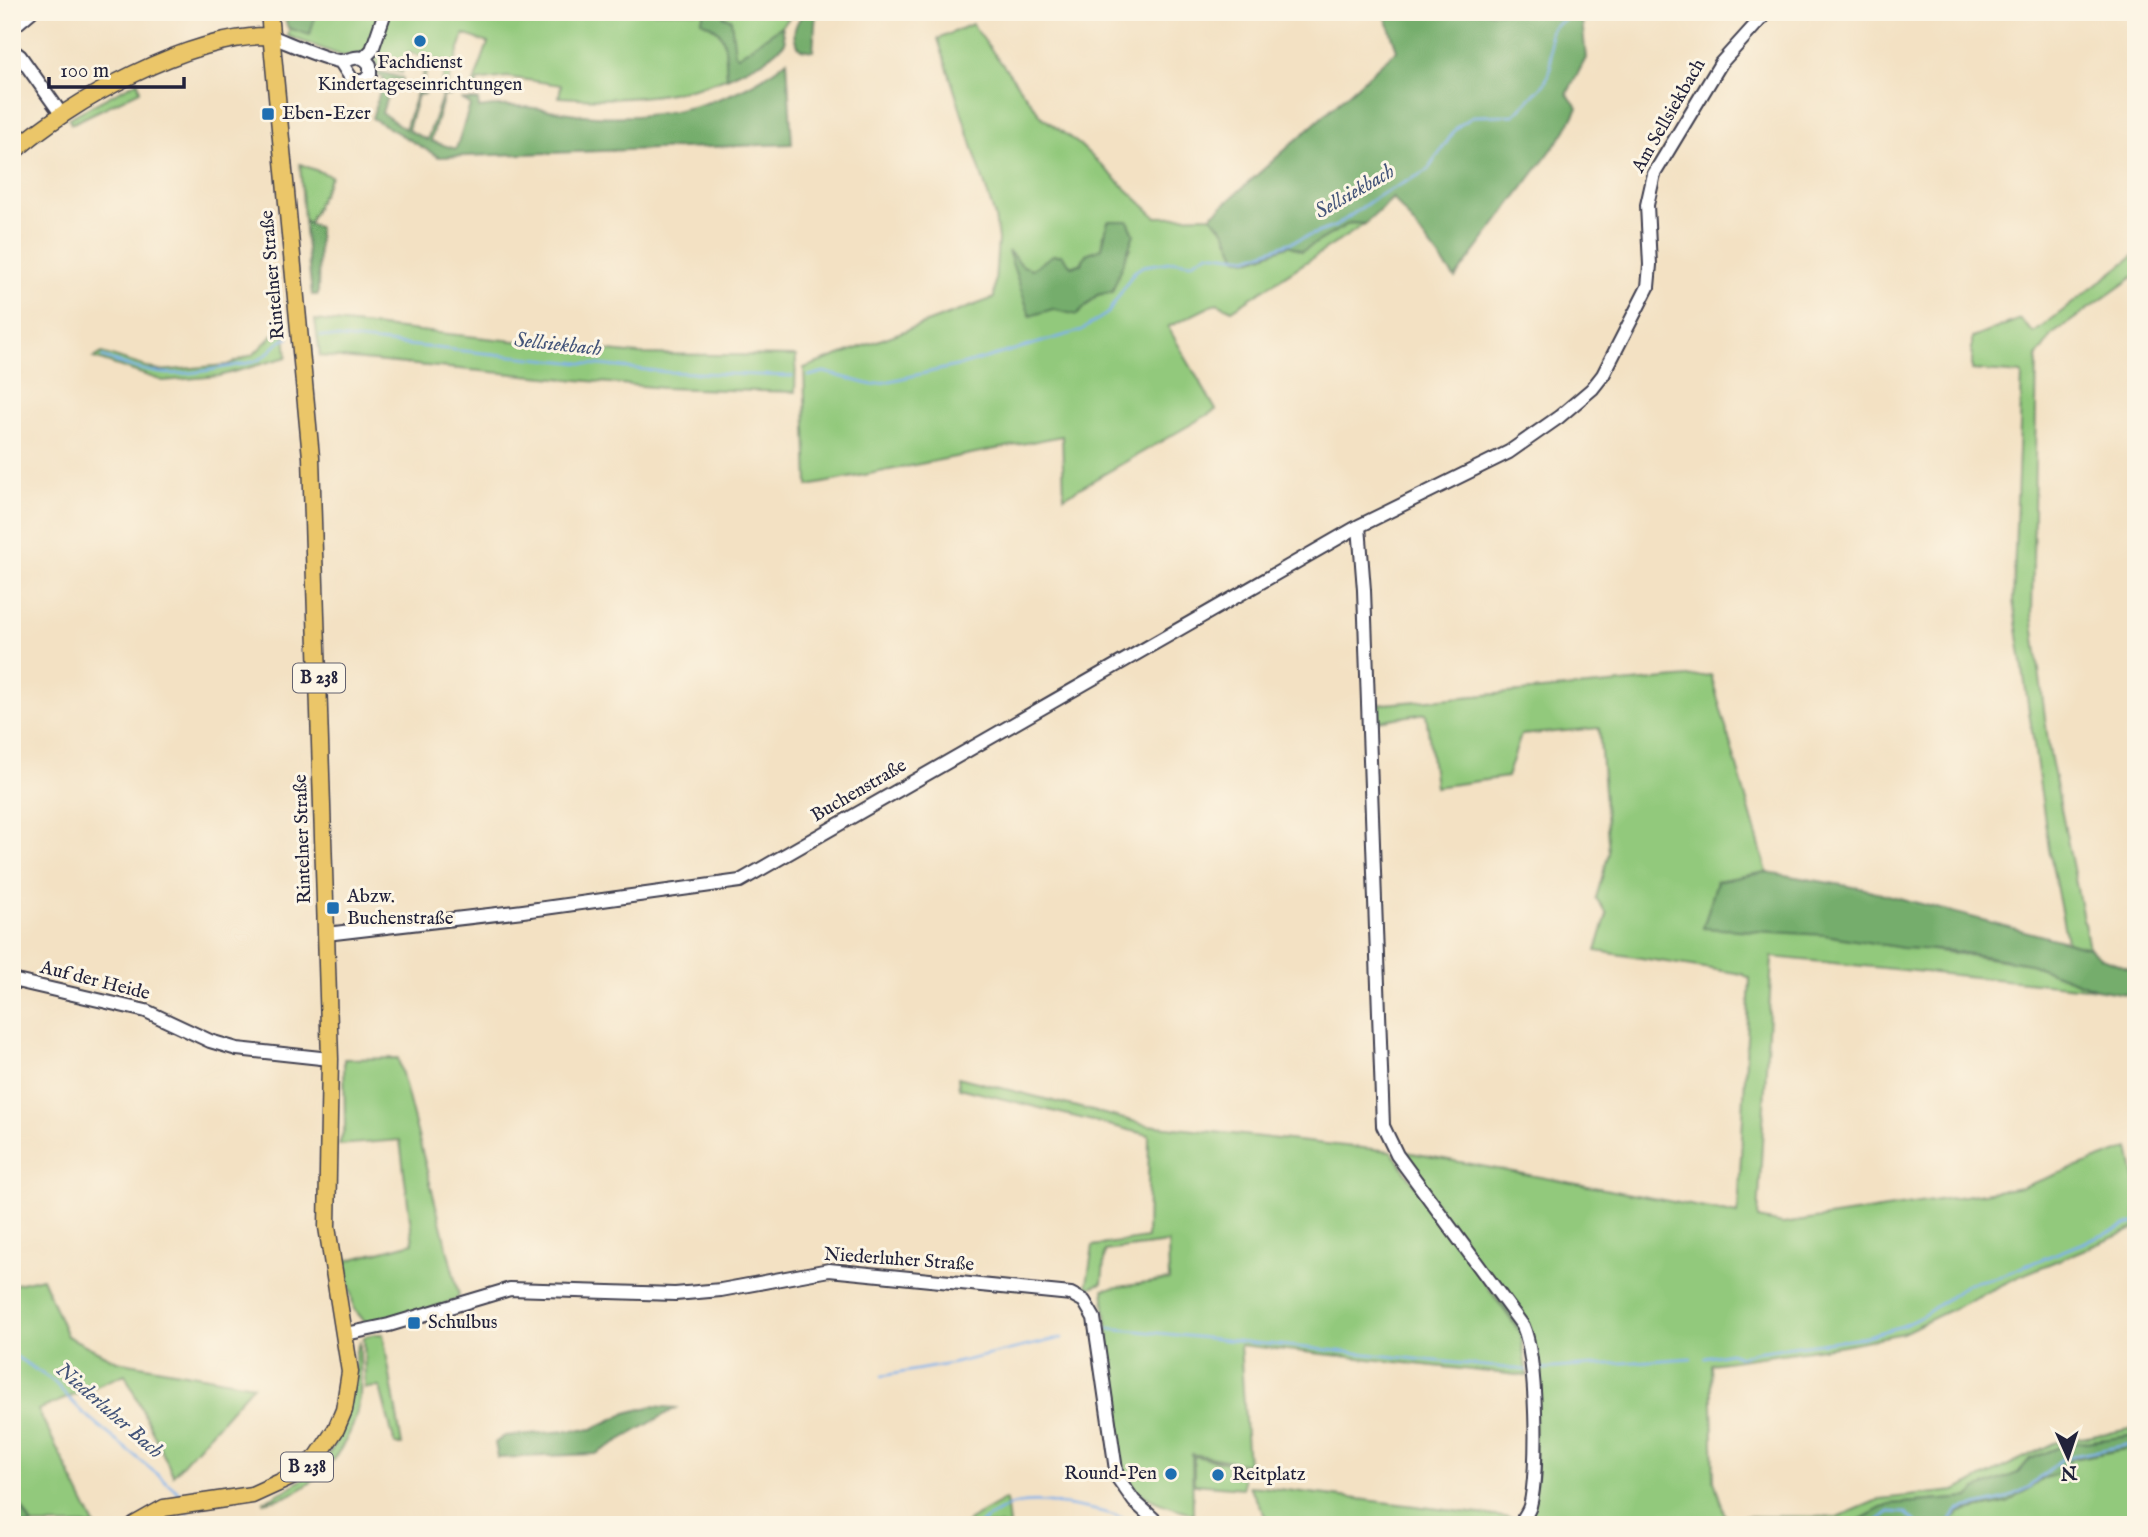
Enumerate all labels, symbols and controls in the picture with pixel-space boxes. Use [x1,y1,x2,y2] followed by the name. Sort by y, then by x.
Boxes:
[412,33,428,49] marker: Fachdienst Kindertageseinrichtungen
[49,46,184,90] scale bar
[318,51,522,97] place label: Fachdienst Kindertageseinrichtungen
[1626,55,1711,178] street label: Am Sellsiekbach
[60,58,109,85] text: 100 m
[282,102,371,126] place label: Eben-Ezer
[260,106,276,122] marker: Eben-Ezer
[1310,158,1400,226] water label: Sellsiekbach
[255,209,291,341] street label: Rintelner Straße
[513,327,603,363] water label: Sellsiekbach
[293,664,345,692] road number: B 238
[807,754,911,828] street label: Buchenstraße
[289,773,317,904] street label: Rintelner Straße
[346,885,454,931] place label: Abzw. Buchenstraße
[325,900,341,916] marker: Abzw. Buchenstraße
[37,956,153,1006] street label: Auf der Heide
[823,1243,975,1277] street label: Niederluher Straße
[428,1311,498,1335] place label: Schulbus
[406,1315,422,1331] marker: Schulbus
[50,1357,168,1465] water label: Niederluher Bach
[2032,1422,2102,1492] north arrow
[281,1452,333,1482] road number: B 238
[2059,1460,2079,1484] text: N
[1064,1462,1157,1486] place label: Round-Pen
[1232,1463,1306,1487] place label: Reitplatz
[1163,1466,1179,1482] marker: Round-Pen
[1210,1467,1226,1483] marker: Reitplatz

